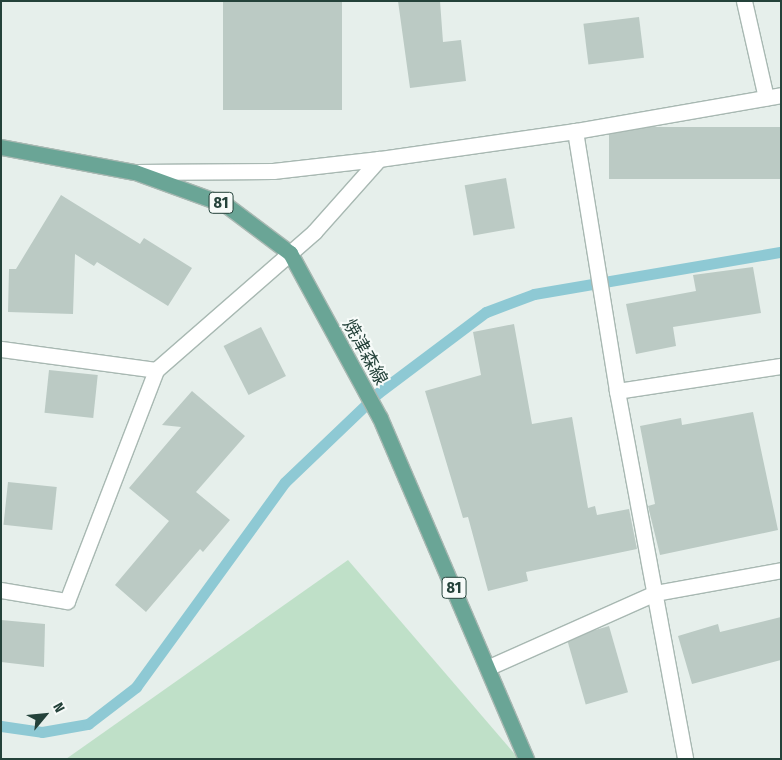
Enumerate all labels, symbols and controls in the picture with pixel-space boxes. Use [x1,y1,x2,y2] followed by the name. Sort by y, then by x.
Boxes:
[208,190,234,217] road number: 81
[338,315,392,389] street label: 焼津森線
[442,574,466,602] road number: 81
[20,690,70,740] north arrow
[49,700,68,715] text: N

